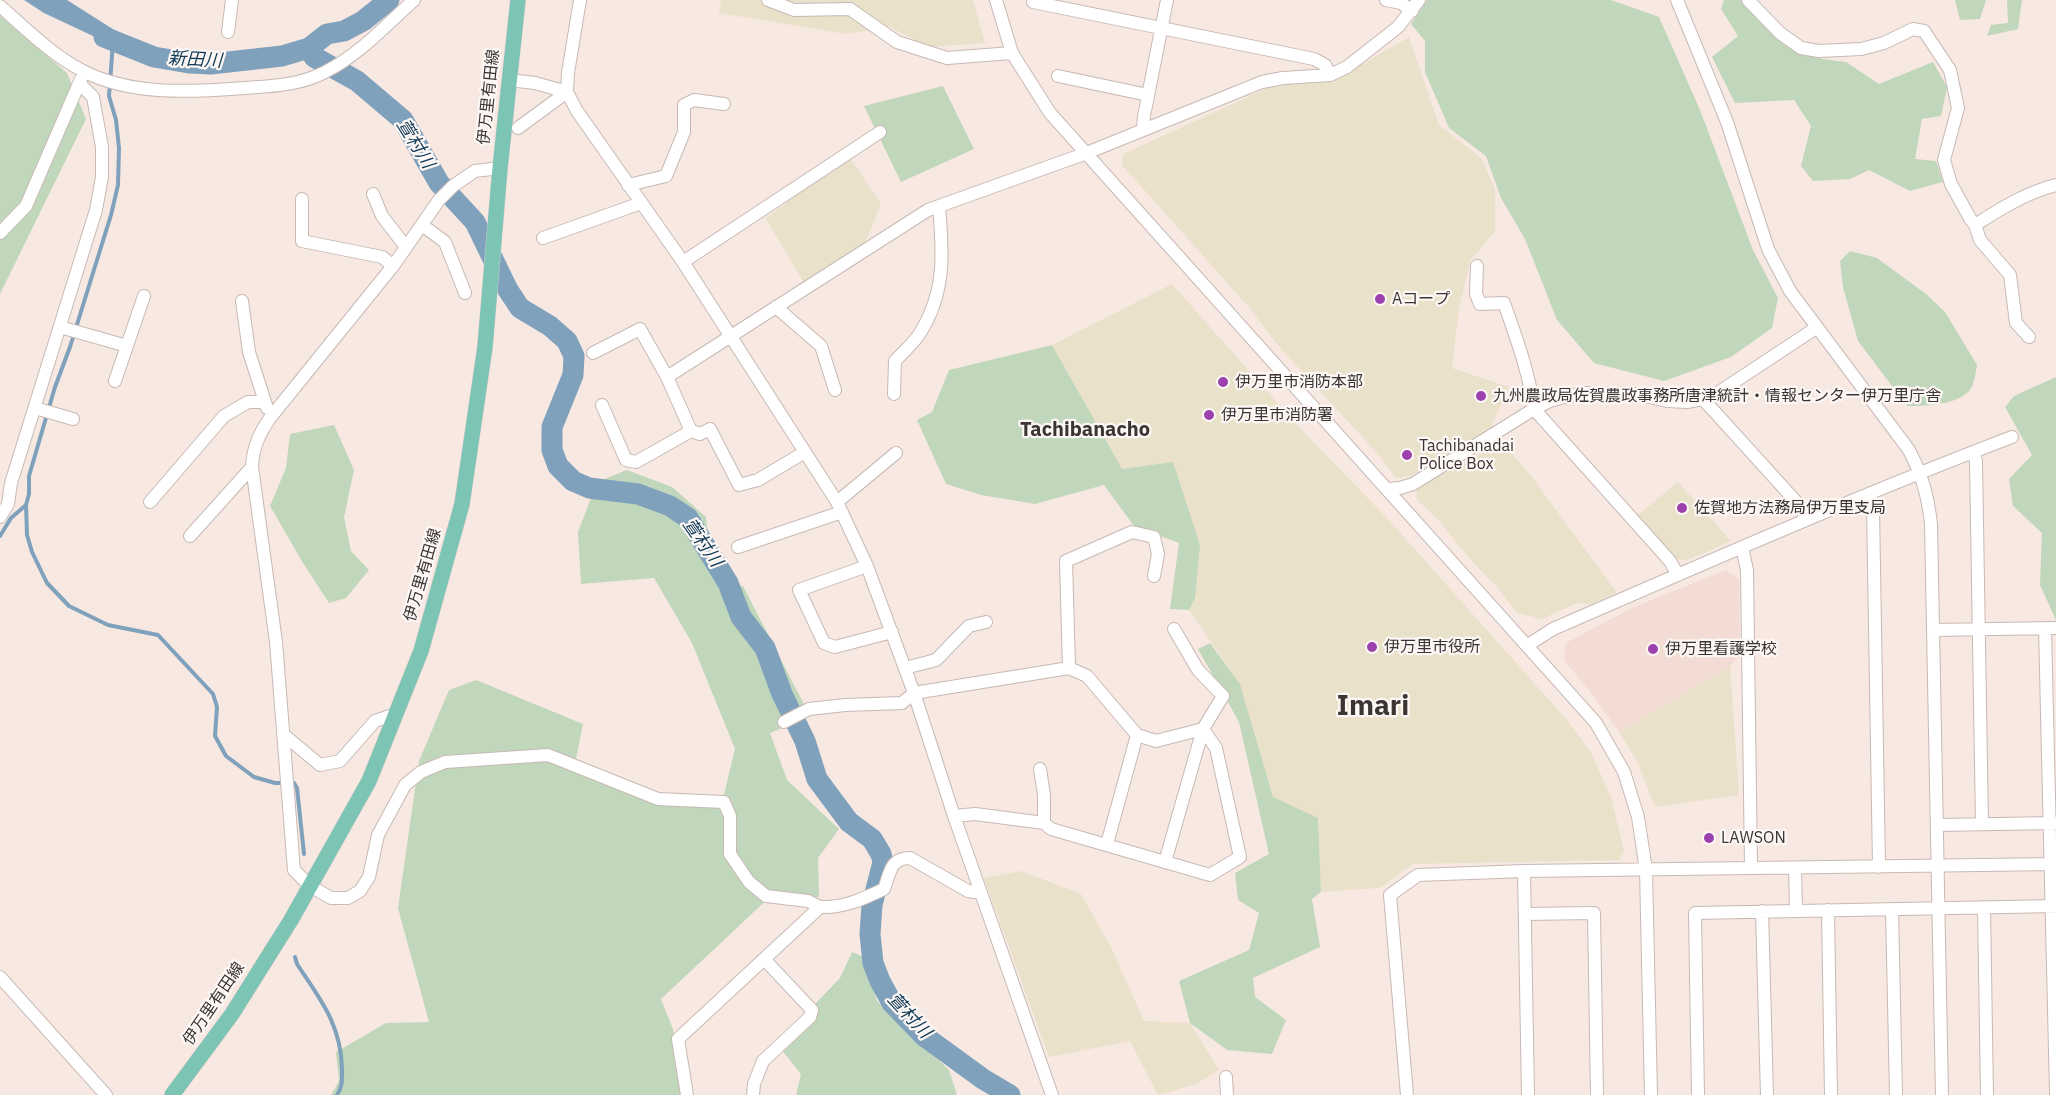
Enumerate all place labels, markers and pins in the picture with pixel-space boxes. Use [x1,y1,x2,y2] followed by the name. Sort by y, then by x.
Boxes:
[1392,289,1450,309] place label: Aコープ
[1373,292,1387,306] marker: Aコープ
[1235,372,1363,392] place label: 伊万里市消防本部
[1216,375,1230,389] marker: 伊万里市消防本部
[1493,386,1941,406] place label: 九州農政局佐賀農政事務所唐津統計・情報センター伊万里庁舎
[1474,389,1488,403] marker: 九州農政局佐賀農政事務所唐津統計・情報センター伊万里庁舎
[1221,405,1333,425] place label: 伊万里市消防署
[1202,408,1216,422] marker: 伊万里市消防署
[1419,436,1514,474] place label: Tachibanadai Police Box
[1400,448,1414,462] marker: Tachibanadai Police Box
[1694,498,1886,518] place label: 佐賀地方法務局伊万里支局
[1675,501,1689,515] marker: 佐賀地方法務局伊万里支局
[1384,637,1480,657] place label: 伊万里市役所
[1665,639,1777,659] place label: 伊万里看護学校
[1365,640,1379,654] marker: 伊万里市役所
[1646,642,1660,656] marker: 伊万里看護学校
[1721,828,1786,848] place label: LAWSON
[1702,831,1716,845] marker: LAWSON

